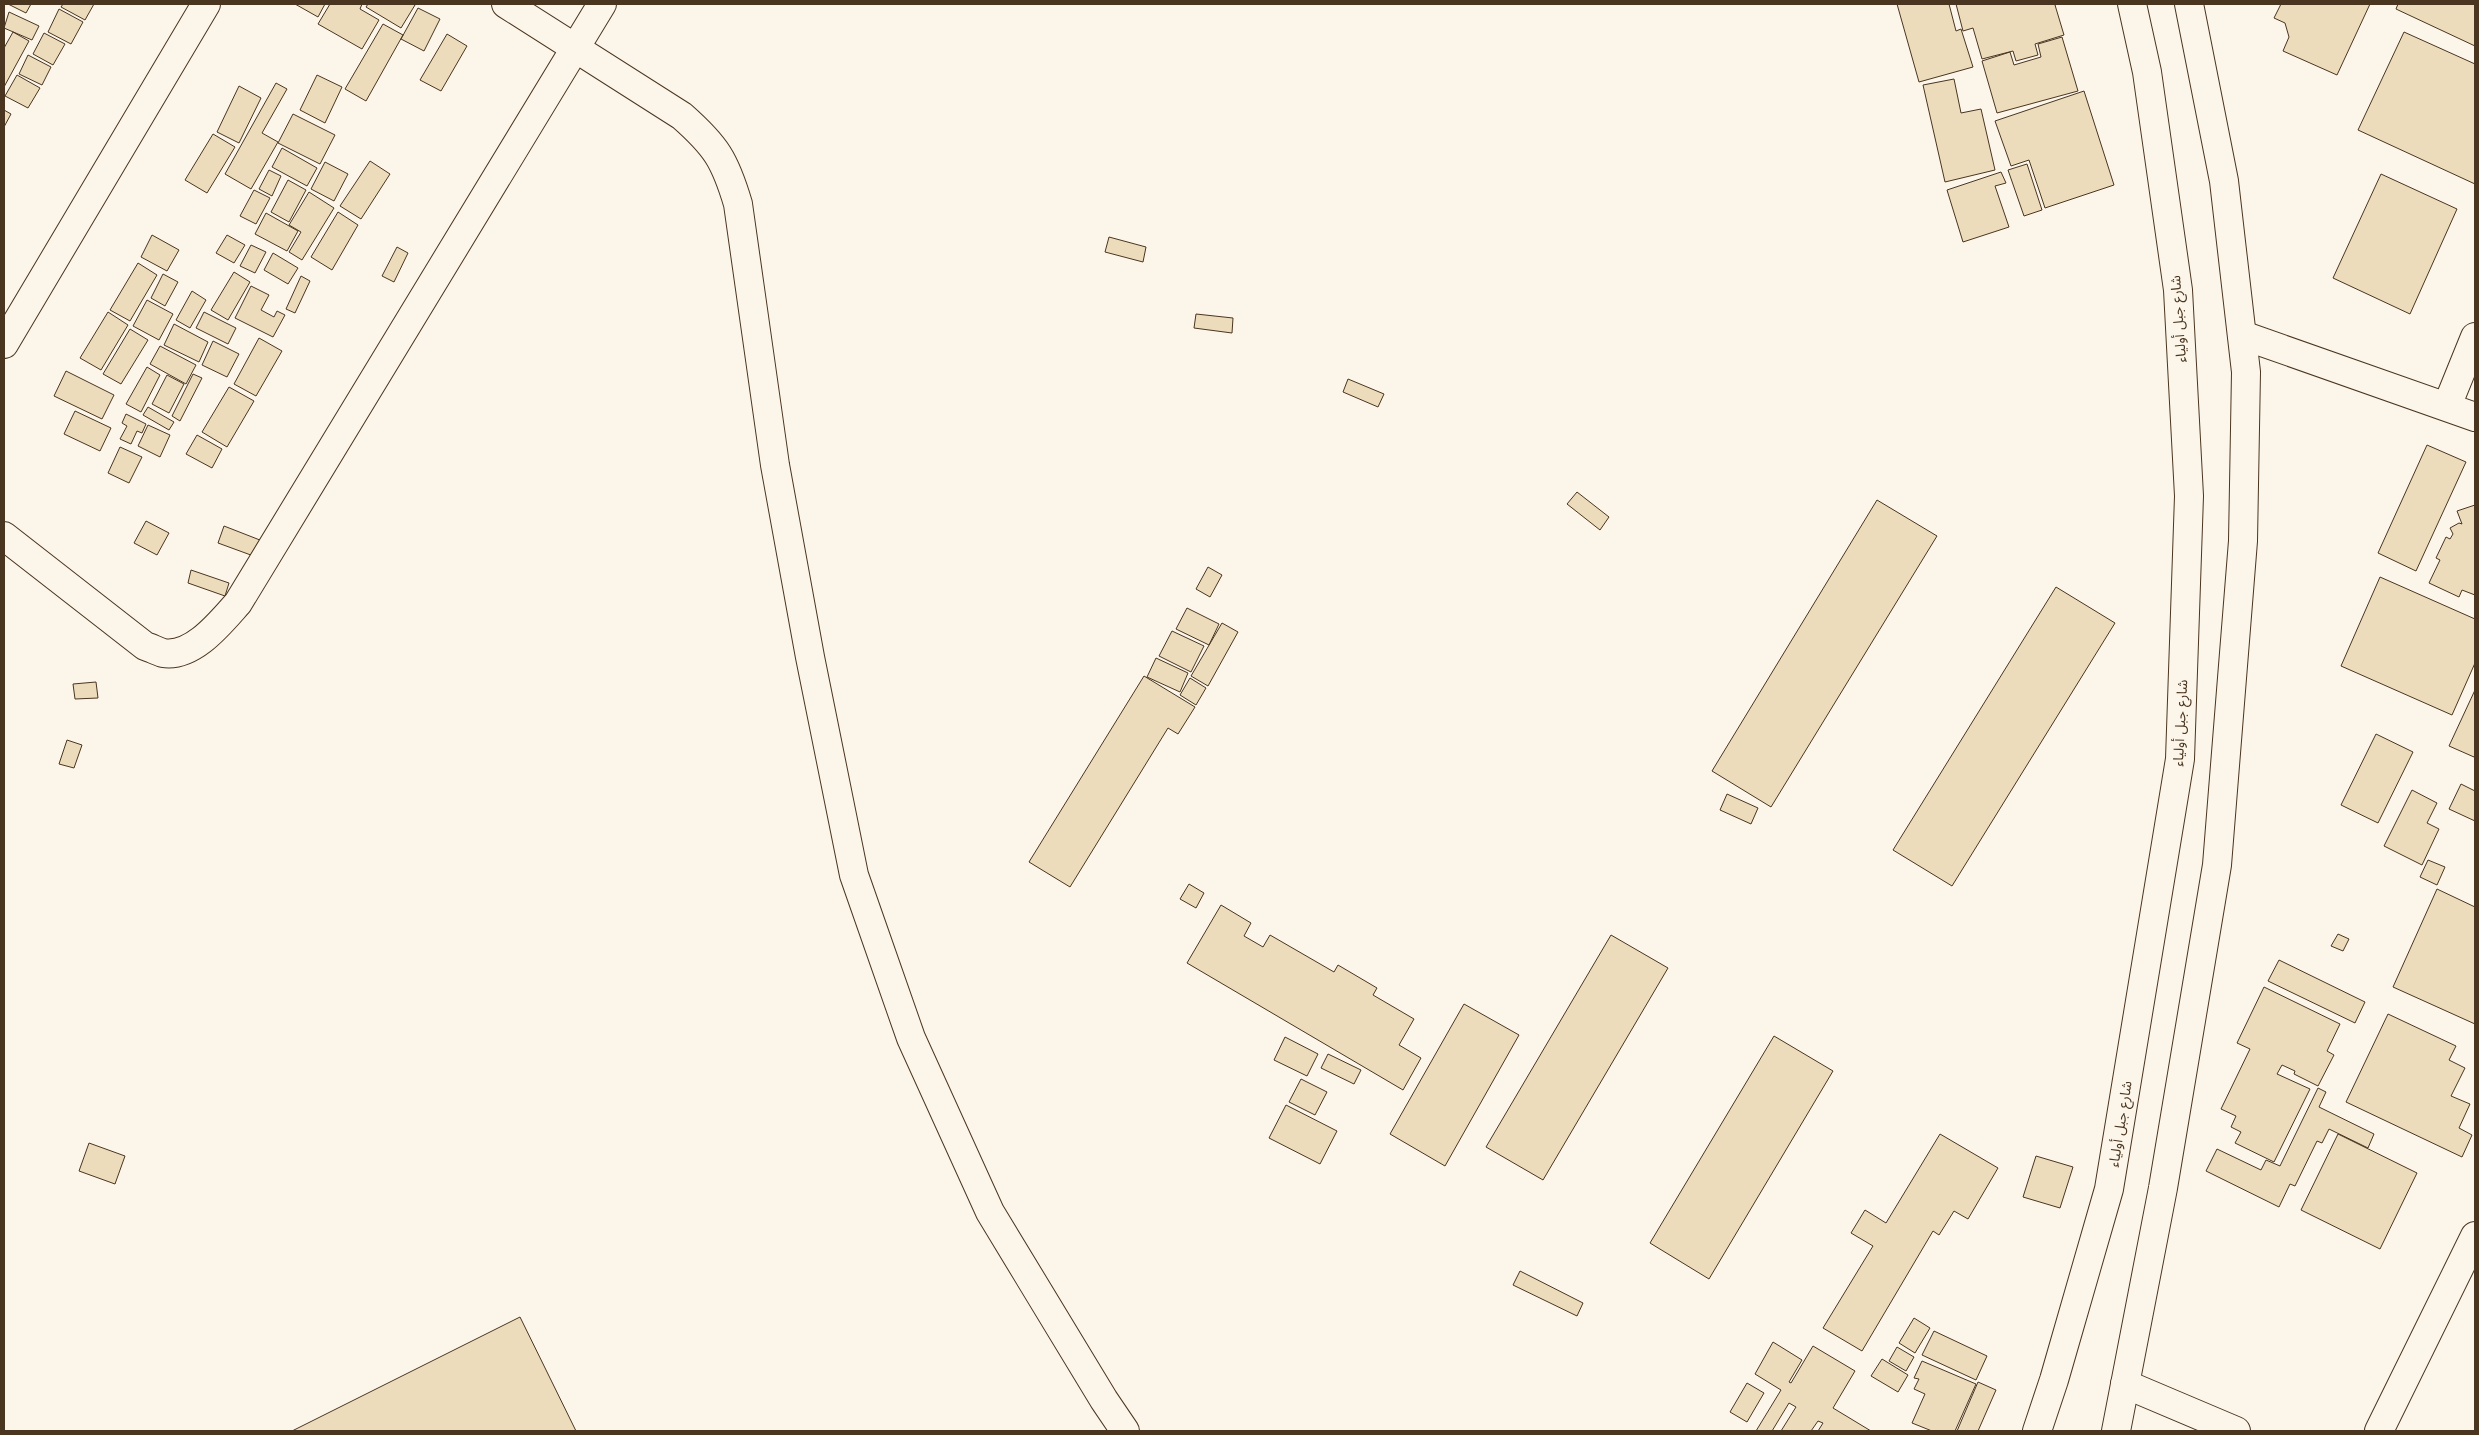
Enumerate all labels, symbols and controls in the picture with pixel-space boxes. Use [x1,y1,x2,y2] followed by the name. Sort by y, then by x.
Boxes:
[2165,275,2192,363] street label: شارع جبل أولياء
[2168,679,2193,767] street label: شارع جبل أولياء
[2103,1079,2138,1169] street label: شارع جبل أولياء

